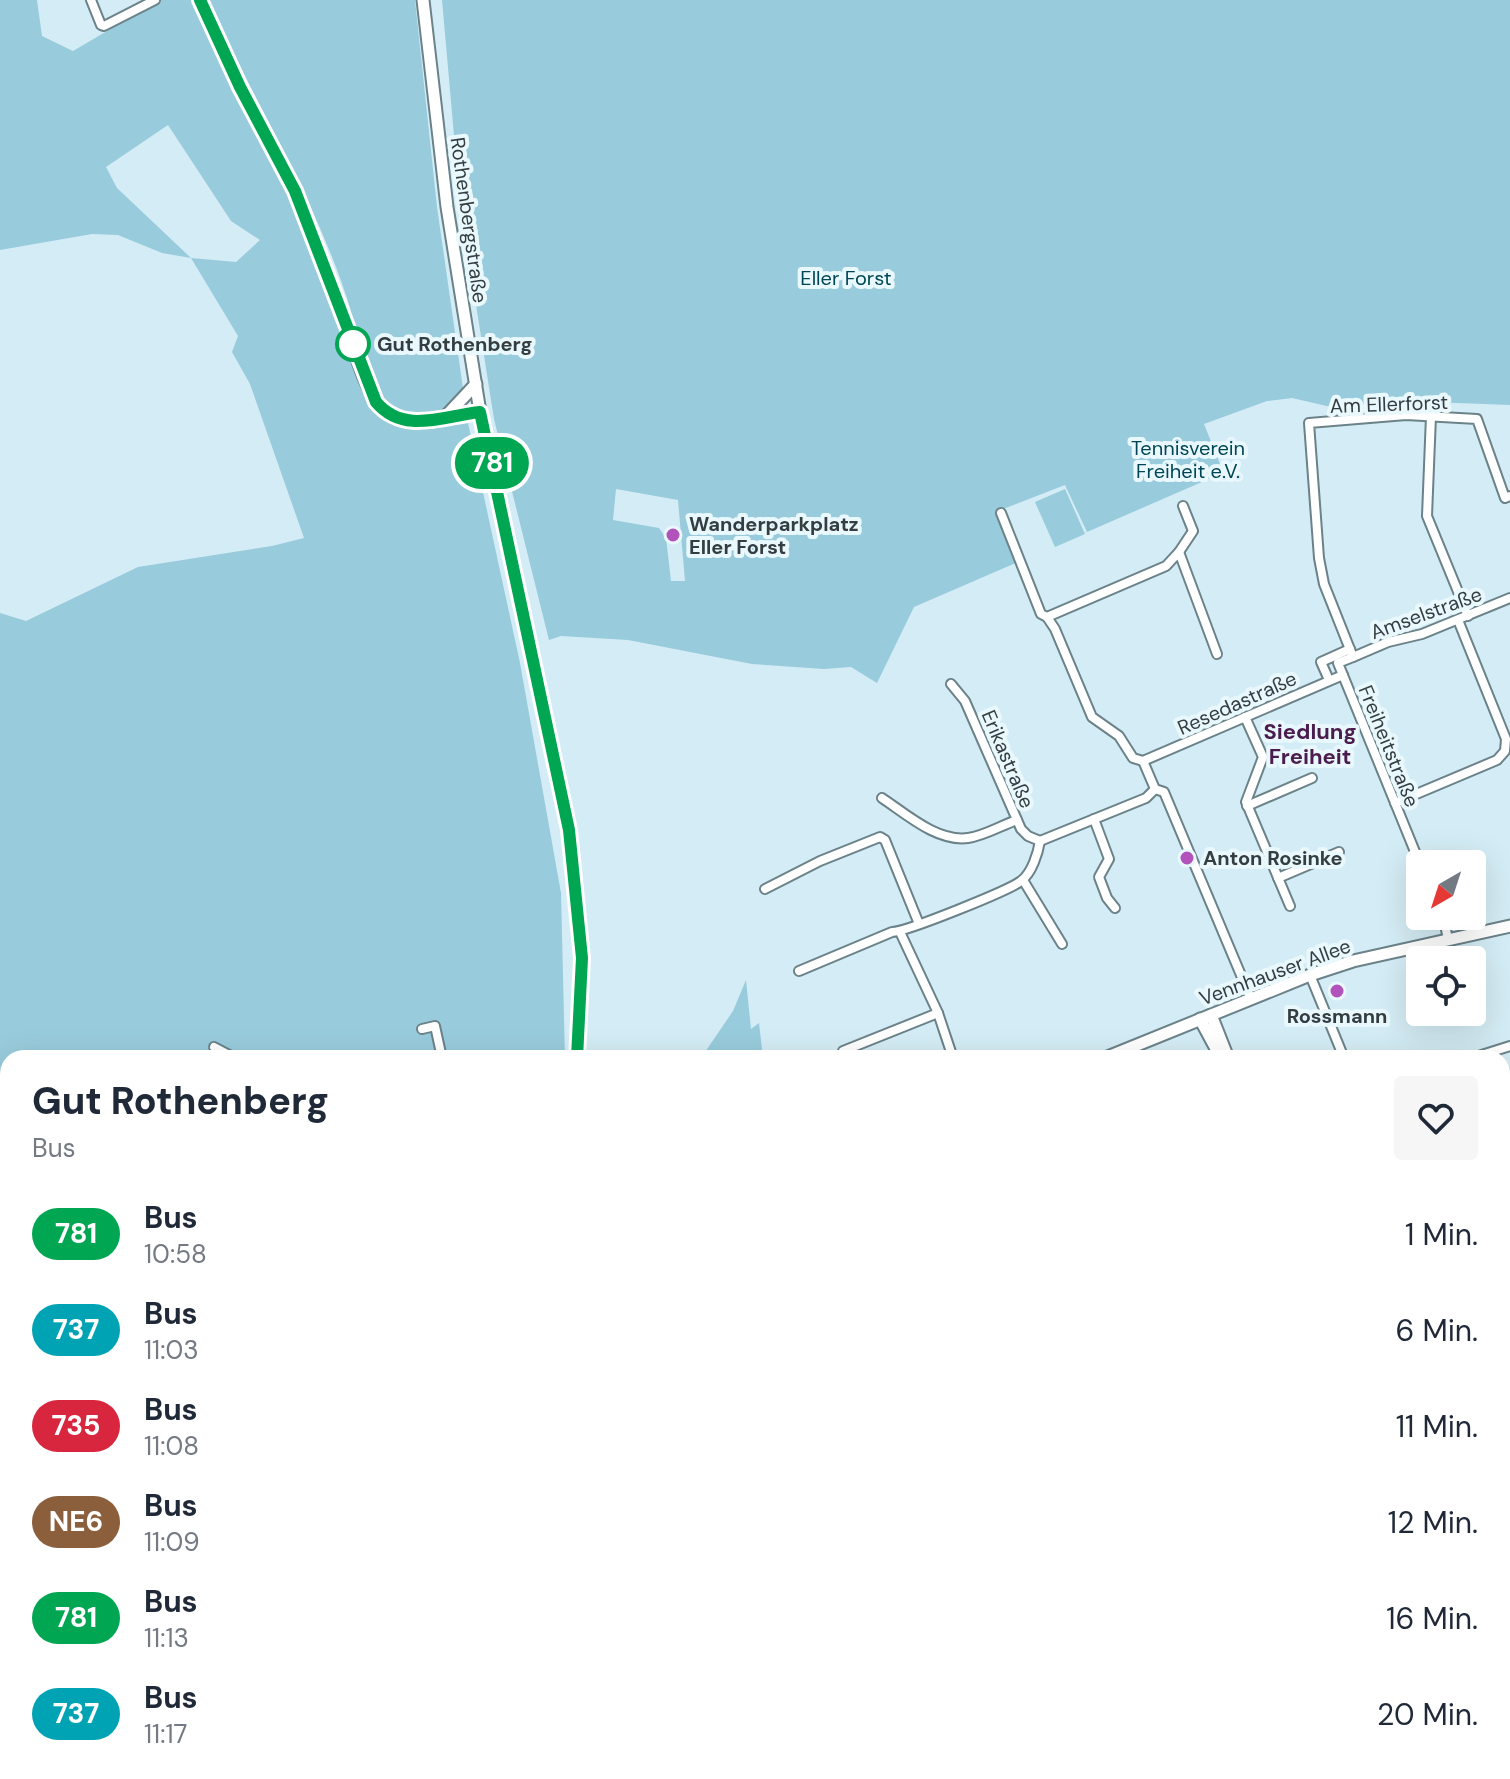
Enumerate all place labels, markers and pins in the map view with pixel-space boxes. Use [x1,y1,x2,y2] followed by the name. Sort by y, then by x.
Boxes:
[336,327,370,361] marker: Gut Rothenberg
[377,331,533,357] place label: Gut Rothenberg
[689,511,859,560] place label: Wanderparkplatz Eller Forst
[664,526,682,544] marker: Wanderparkplatz Eller Forst
[1203,845,1343,871] place label: Anton Rosinke
[1178,849,1196,867] marker: Anton Rosinke
[1328,982,1346,1000] marker: Rossmann
[1287,1003,1387,1029] place label: Rossmann

